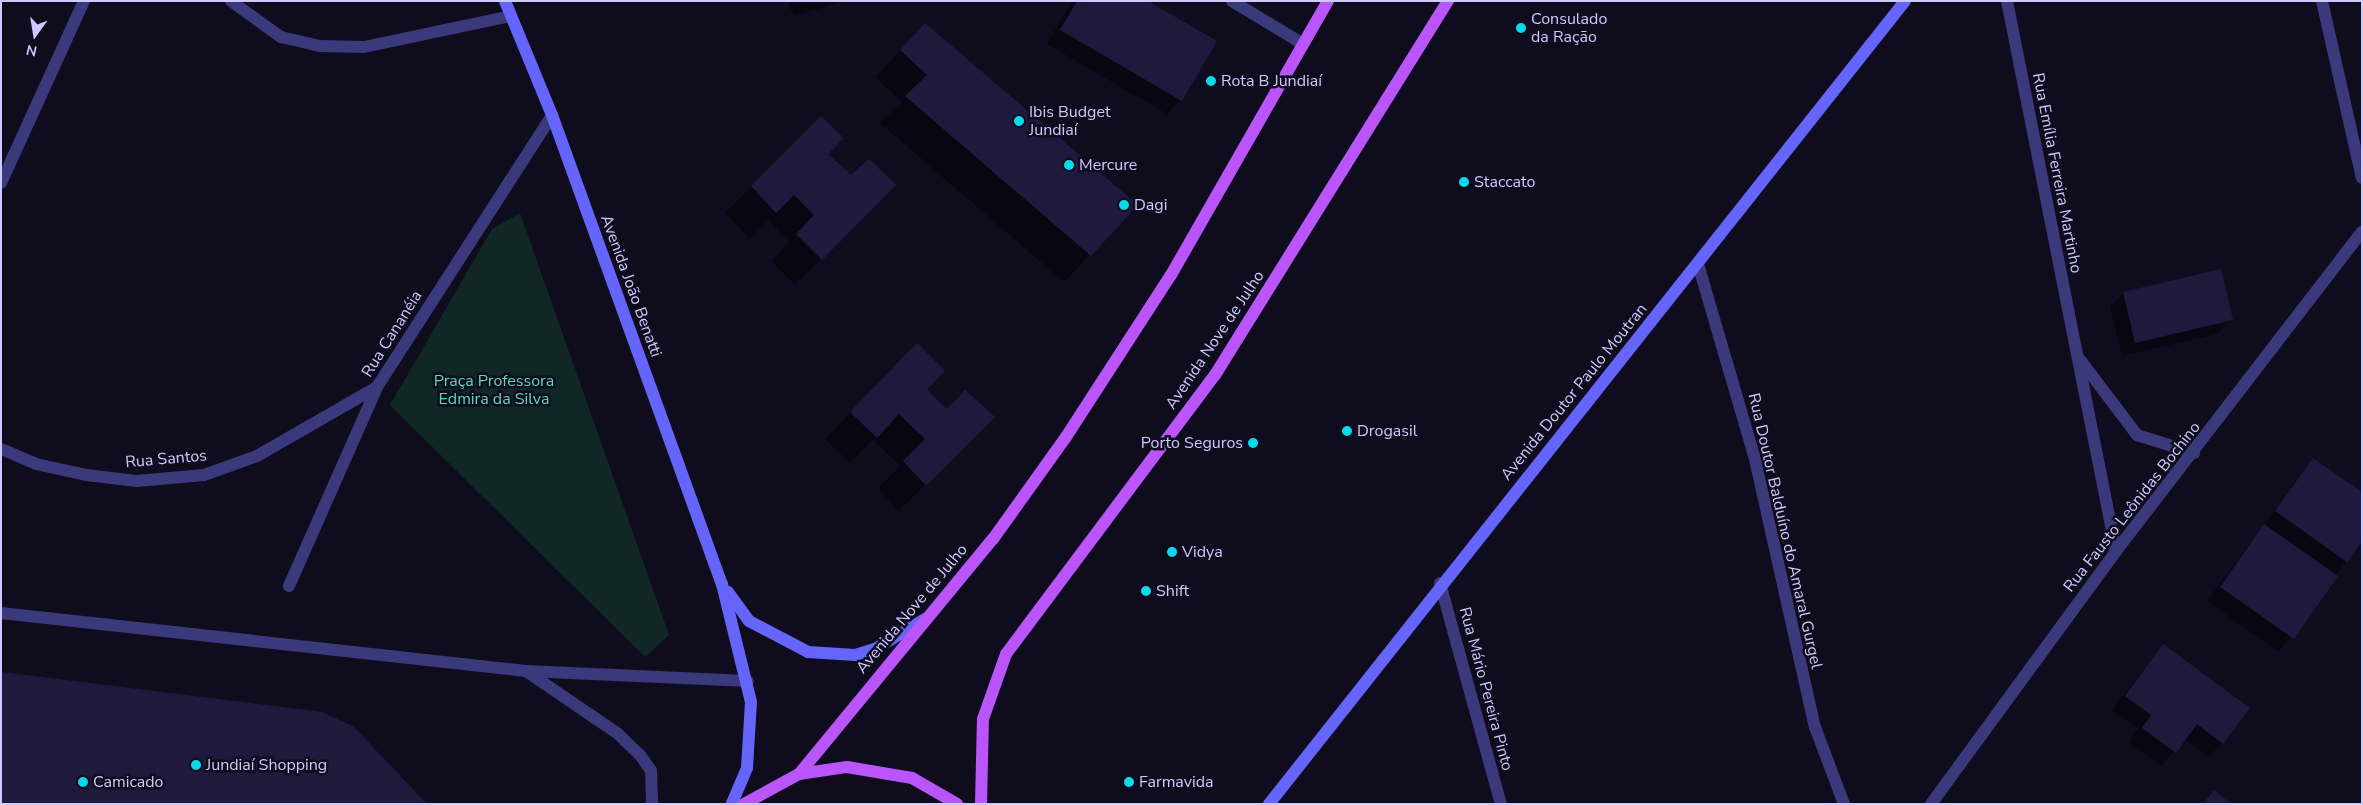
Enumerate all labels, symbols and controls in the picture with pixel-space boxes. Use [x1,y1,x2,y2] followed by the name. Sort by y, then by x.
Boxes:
[1531,9,1607,47] place label: Consulado da Ração
[10,10,60,60] north arrow
[1515,22,1527,34] marker: Consulado da Ração
[24,40,39,61] text: N
[1221,71,1322,91] place label: Rota B Jundiaí
[2028,71,2086,275] street label: Rua Emília Ferreira Martinho
[1205,75,1217,87] marker: Rota B Jundiaí
[1029,102,1111,140] place label: Ibis Budget Jundiaí
[1013,115,1025,127] marker: Ibis Budget Jundiaí
[1079,155,1137,175] place label: Mercure
[1063,159,1075,171] marker: Mercure
[1474,172,1535,192] place label: Staccato
[1458,176,1470,188] marker: Staccato
[1134,195,1167,215] place label: Dagi
[1118,199,1130,211] marker: Dagi
[596,212,666,360] street label: Avenida João Benatti
[1162,267,1268,413] street label: Avenida Nove de Julho
[358,287,426,381] street label: Rua Cananéia
[1497,300,1651,484] street label: Avenida Doutor Paulo Moutran
[434,371,554,409] park label: Praça Professora Edmira da Silva
[1744,391,1826,671] street label: Rua Doutor Balduíno do Amaral Gurgel
[2060,418,2204,596] street label: Rua Fausto Leônidas Bochino
[1357,421,1417,441] place label: Drogasil
[1341,425,1353,437] marker: Drogasil
[1141,433,1243,453] place label: Porto Seguros
[1247,437,1259,449] marker: Porto Seguros
[124,446,208,472] street label: Rua Santos
[852,540,972,678] street label: Avenida Nove de Julho
[1182,542,1223,562] place label: Vidya
[1166,546,1178,558] marker: Vidya
[1156,581,1189,601] place label: Shift
[1140,585,1152,597] marker: Shift
[1455,605,1517,773] street label: Rua Mário Pereira Pinto
[206,755,327,775] place label: Jundiaí Shopping
[190,759,202,771] marker: Jundiaí Shopping
[93,772,163,792] place label: Camicado
[1139,772,1214,792] place label: Farmavida
[77,776,89,788] marker: Camicado
[1123,776,1135,788] marker: Farmavida

